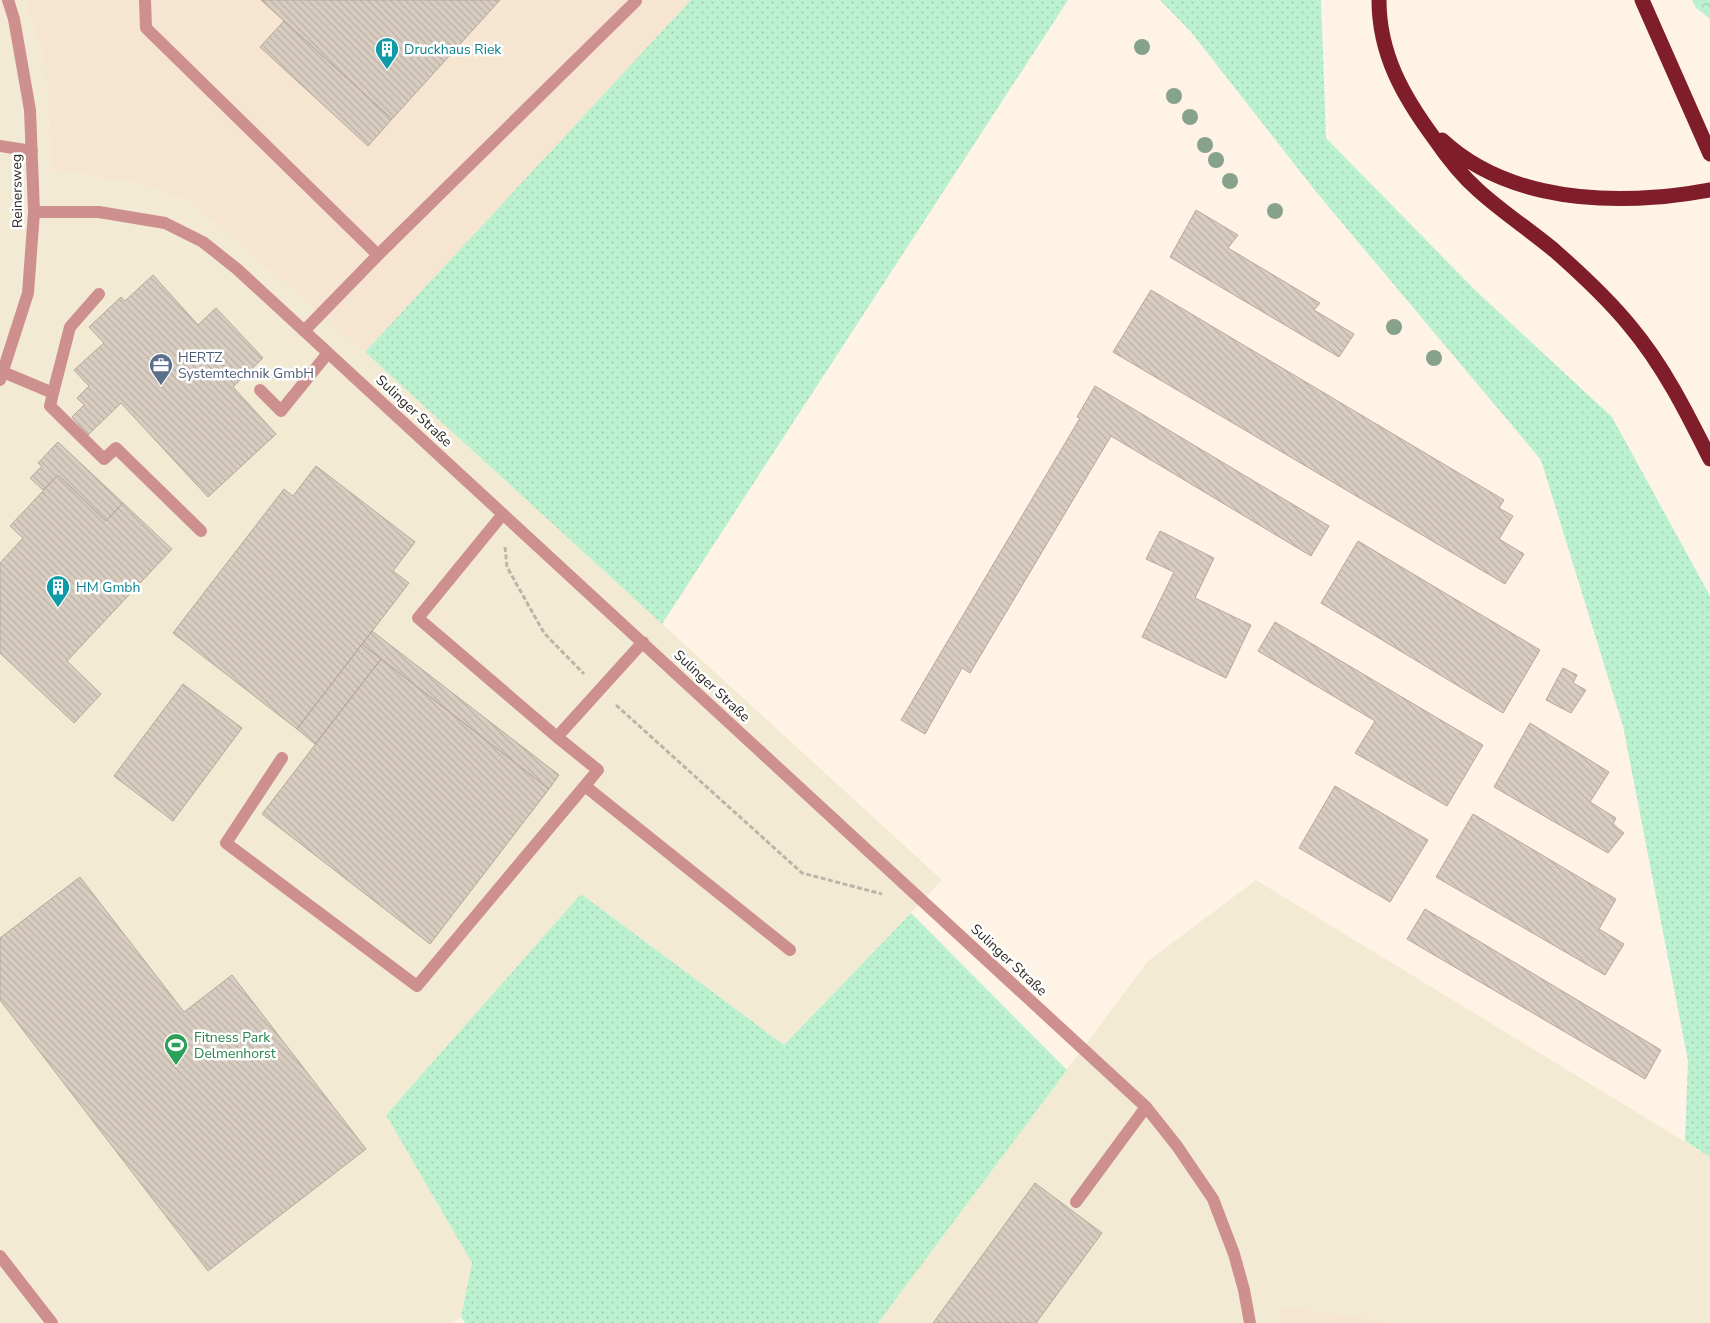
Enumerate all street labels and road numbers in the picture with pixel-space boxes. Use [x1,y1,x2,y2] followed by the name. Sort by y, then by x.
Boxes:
[7,154,27,228] street label: Reinersweg
[372,371,456,451] street label: Sulinger Straße
[670,646,754,726] street label: Sulinger Straße
[967,920,1051,1000] street label: Sulinger Straße

